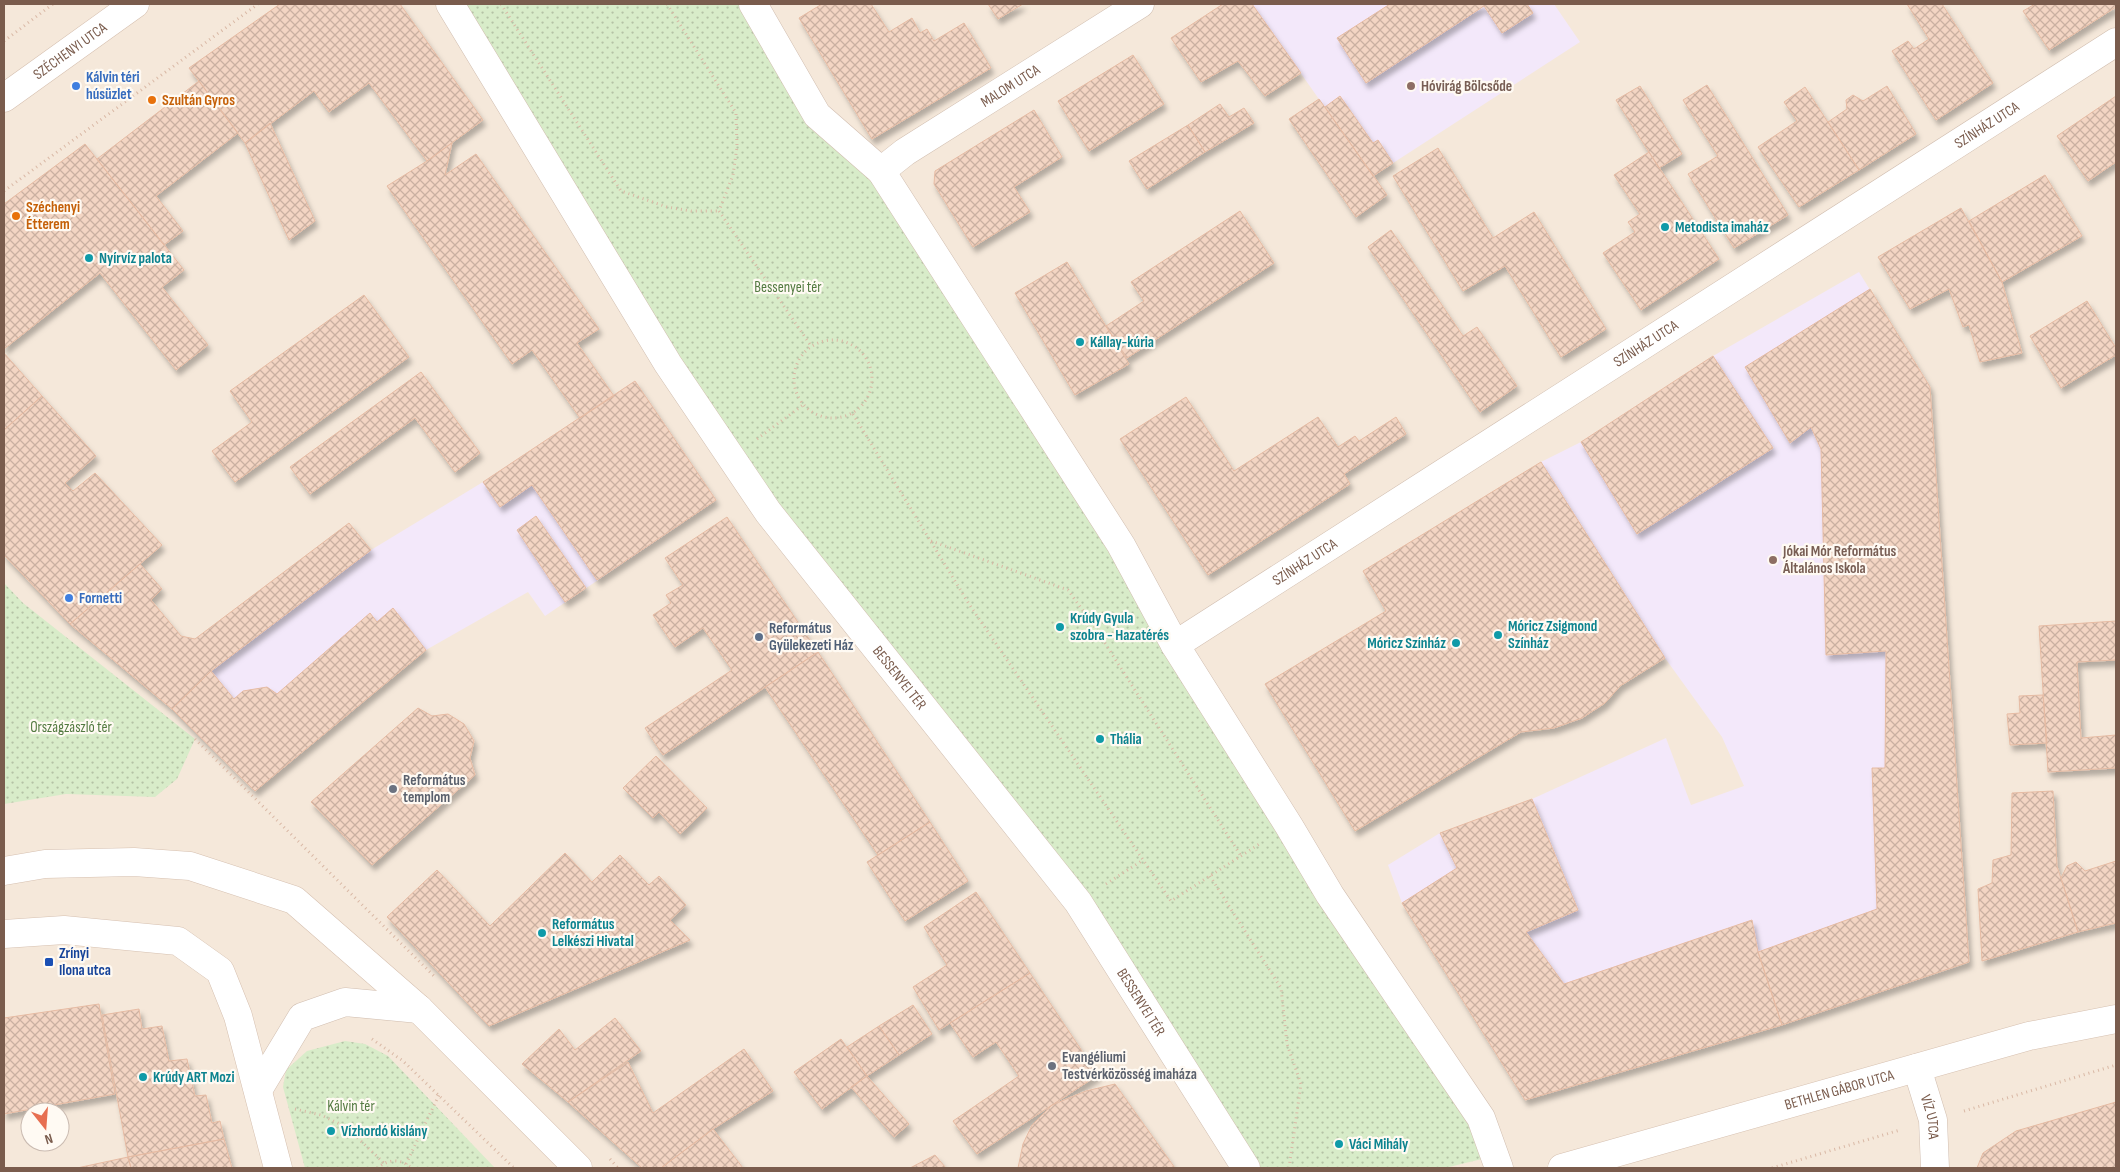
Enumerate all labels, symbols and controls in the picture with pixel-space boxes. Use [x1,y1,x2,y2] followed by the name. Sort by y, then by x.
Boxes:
[30,18,111,84] street label: SZÉCHENYI UTCA
[977,60,1044,112] street label: MALOM UTCA
[86,68,140,104] place label: Kálvin téri húsüzlet
[1421,77,1512,96] place label: Hóvirág Bölcsőde
[70,80,82,92] marker: Kálvin téri húsüzlet
[1405,80,1417,92] marker: Hóvirág Bölcsőde
[162,91,235,110] place label: Szultán Gyros
[146,94,158,106] marker: Szultán Gyros
[1951,97,2023,153] street label: SZÍNHÁZ UTCA
[26,198,80,234] place label: Széchenyi Étterem
[10,210,22,222] marker: Széchenyi Étterem
[1675,218,1769,237] place label: Metodista imaház
[1659,221,1671,233] marker: Metodista imaház
[99,249,172,268] place label: Nyírvíz palota
[83,252,95,264] marker: Nyírvíz palota
[754,278,822,297] park label: Bessenyei tér
[1610,316,1682,372] street label: SZÍNHÁZ UTCA
[1090,333,1154,352] place label: Kállay-kúria
[1074,336,1086,348] marker: Kállay-kúria
[1269,534,1341,590] street label: SZÍNHÁZ UTCA
[1782,542,1897,578] place label: Jókai Mór Református Általános Iskola
[1767,554,1779,566] marker: Jókai Mór Református Általános Iskola
[79,589,122,608] place label: Fornetti
[63,592,75,604] marker: Fornetti
[1070,609,1169,645] place label: Krúdy Gyula szobra - Hazatérés
[1508,617,1597,653] place label: Móricz Zsigmond Színház
[769,619,854,655] place label: Református Gyülekezeti Ház
[1054,621,1066,633] marker: Krúdy Gyula szobra - Hazatérés
[1492,629,1504,641] marker: Móricz Zsigmond Színház
[753,631,765,643] marker: Református Gyülekezeti Ház
[1367,634,1446,653] place label: Móricz Színház
[1450,637,1462,649] marker: Móricz Színház
[868,642,930,714] street label: BESSENYEI TÉR
[30,718,113,737] park label: Országzászló tér
[1110,730,1142,749] place label: Thália
[1094,733,1106,745] marker: Thália
[403,771,466,807] place label: Református templom
[387,783,399,795] marker: Református templom
[552,915,634,951] place label: Református Lelkészi Hivatal
[536,927,548,939] marker: Református Lelkészi Hivatal
[59,944,111,980] place label: Zrínyi Ilona utca
[43,956,55,968] marker: Zrínyi Ilona utca
[1112,965,1169,1040] street label: BESSENYEI TÉR
[1062,1048,1197,1084] place label: Evangéliumi Testvérközösség imaháza
[1046,1060,1058,1072] marker: Evangéliumi Testvérközösség imaháza
[1782,1066,1897,1115] street label: BETHLEN GÁBOR UTCA
[153,1068,234,1087] place label: Krúdy ART Mozi
[137,1071,149,1083] marker: Krúdy ART Mozi
[1916,1092,1943,1140] street label: VÍZ UTCA
[327,1097,375,1116] park label: Kálvin tér
[20,1102,70,1152] north arrow
[341,1122,428,1141] place label: Vízhordó kislány
[325,1125,337,1137] marker: Vízhordó kislány
[43,1130,55,1148] text: N
[1349,1135,1409,1154] place label: Váci Mihály
[1333,1138,1345,1150] marker: Váci Mihály

